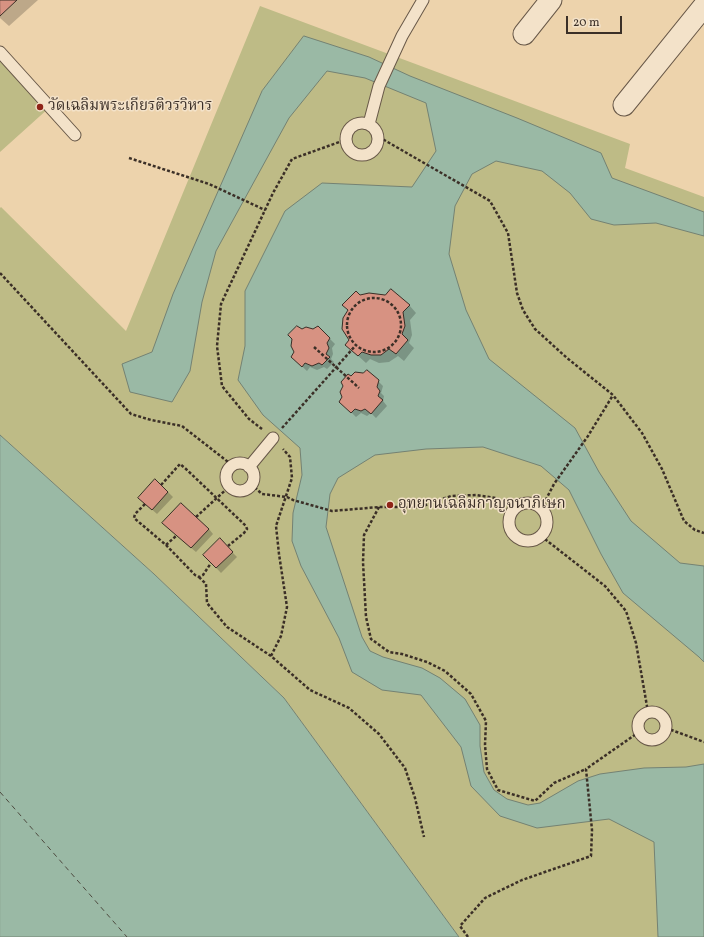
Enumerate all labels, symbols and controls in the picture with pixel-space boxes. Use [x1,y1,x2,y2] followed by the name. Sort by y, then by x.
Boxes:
[568,8,624,34] scale bar
[573,15,600,31] text: 20 m
[48,98,212,116] place label: วัดเฉลิมพระเกียรติวรวิหาร
[35,102,45,112] marker: วัดเฉลิมพระเกียรติวรวิหาร
[398,496,566,514] place label: อุทยานเฉลิมกาญจนาภิเษก
[385,500,395,510] marker: อุทยานเฉลิมกาญจนาภิเษก

